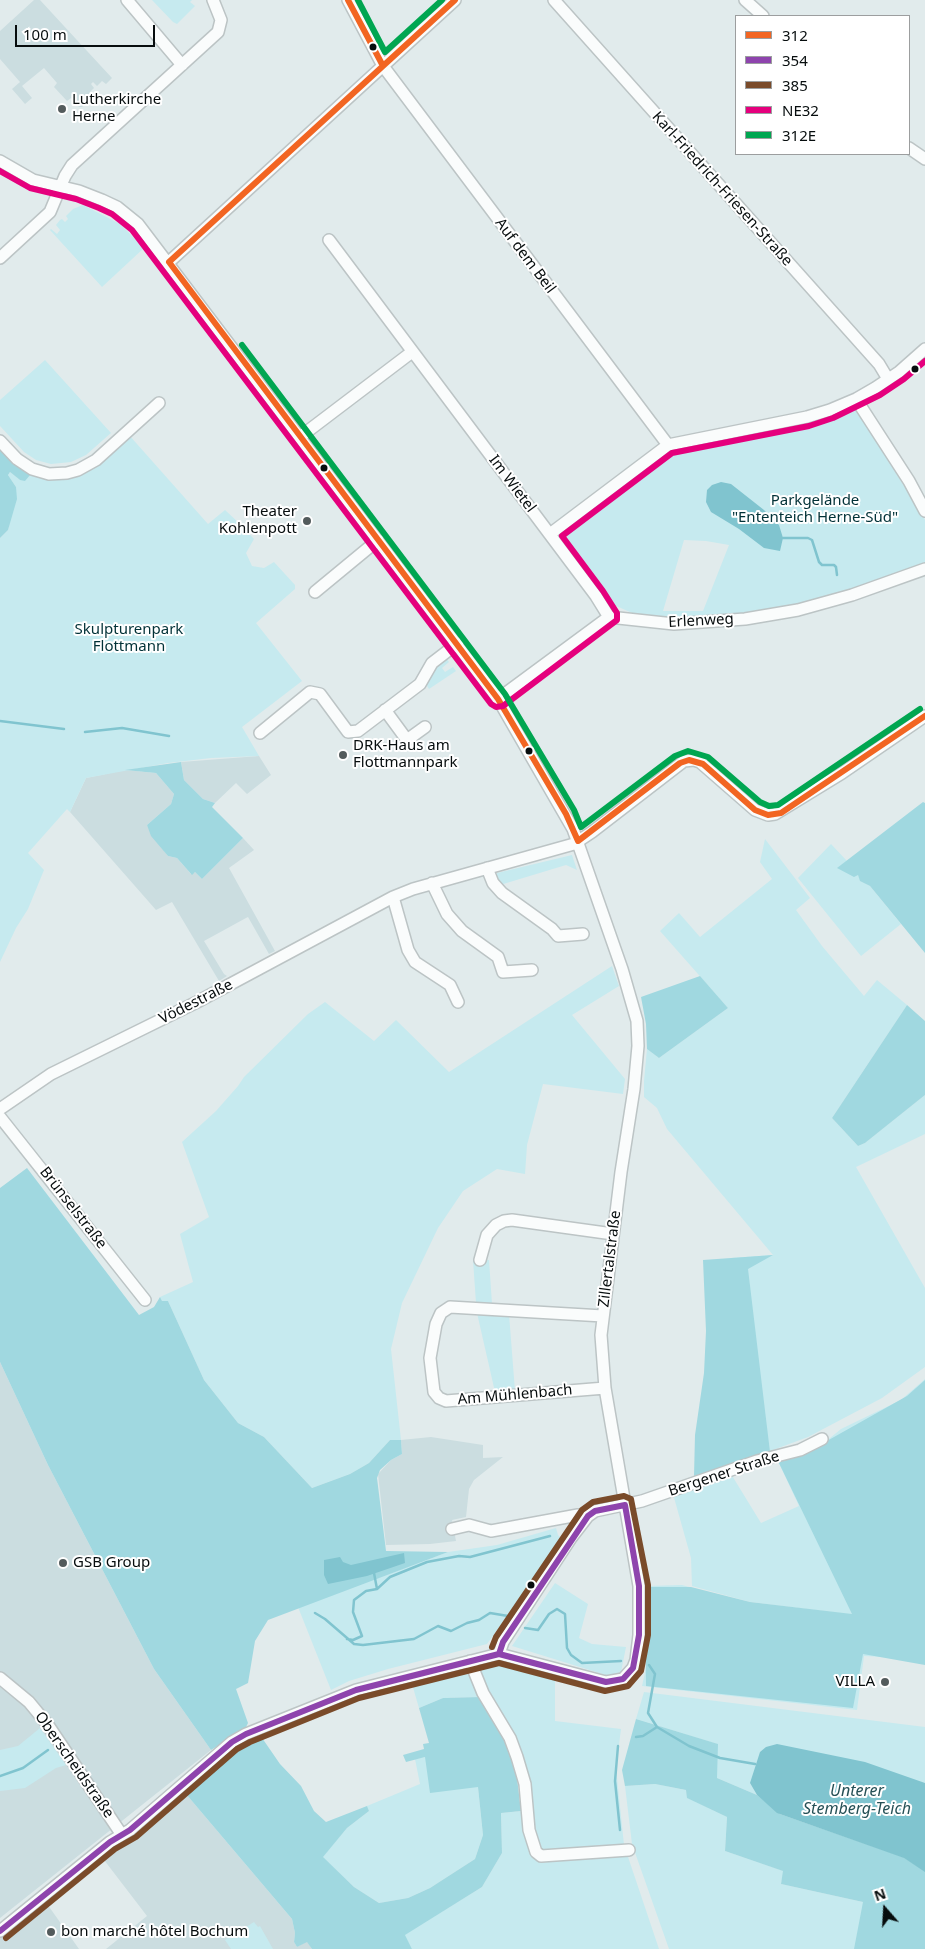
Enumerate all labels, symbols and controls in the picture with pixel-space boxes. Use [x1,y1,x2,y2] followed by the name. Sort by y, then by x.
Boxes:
[18,15,158,47] scale bar
[735,15,910,155] legend
[23,24,67,44] text: 100 m
[782,25,808,45] text: 312
[368,42,378,52] unlabelled marker
[782,50,808,70] text: 354
[782,75,808,95] text: 385
[72,91,161,126] place label: Lutherkirche Herne
[782,100,819,120] text: NE32
[56,103,68,115] marker: Lutherkirche Herne
[648,108,796,270] street label: Karl-Friedrich-Friesen-Straße
[782,125,816,145] text: 312E
[491,215,559,297] street label: Auf dem Beil
[910,364,920,374] unlabelled marker
[485,452,539,516] street label: Im Wietel
[319,463,329,473] unlabelled marker
[732,492,898,527] park label: Parkgelände "Ententeich Herne-Süd"
[219,503,297,538] place label: Theater Kohlenpott
[301,515,313,527] marker: Theater Kohlenpott
[668,610,734,632] street label: Erlenweg
[75,621,183,656] park label: Skulpturenpark Flottmann
[353,737,457,772] place label: DRK-Haus am Flottmannpark
[524,746,534,756] unlabelled marker
[337,749,349,761] marker: DRK-Haus am Flottmannpark
[156,976,236,1028] street label: Vödestraße
[35,1164,111,1252] street label: Brünselstraße
[595,1210,625,1308] street label: Zillertalstraße
[457,1381,573,1409] street label: Am Mühlenbach
[666,1448,782,1500] street label: Bergener Straße
[73,1554,150,1572] place label: GSB Group
[57,1557,69,1569] marker: GSB Group
[526,1580,536,1590] unlabelled marker
[836,1673,875,1691] place label: VILLA
[879,1676,891,1688] marker: VILLA
[31,1708,117,1822] street label: Oberscheidstraße
[803,1781,911,1819] water label: Unterer Stemberg-Teich
[860,1884,910,1934] north arrow
[871,1884,888,1905] text: N
[61,1923,248,1941] place label: bon marché hôtel Bochum
[45,1926,57,1938] marker: bon marché hôtel Bochum

